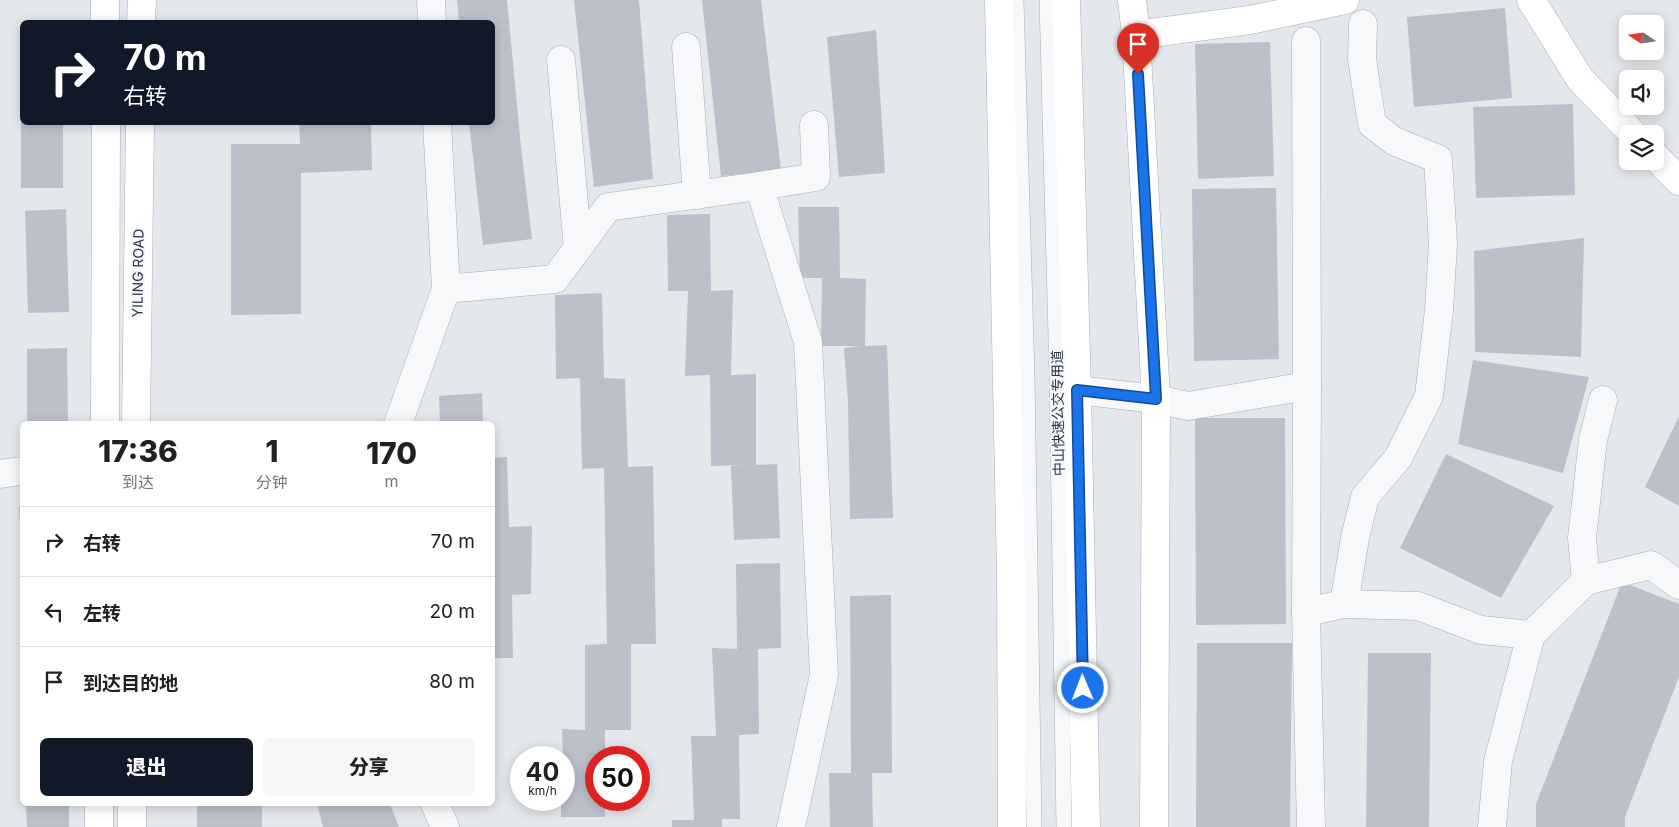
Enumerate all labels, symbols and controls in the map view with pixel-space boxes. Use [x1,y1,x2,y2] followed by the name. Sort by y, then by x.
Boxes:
[1619,15,1664,60] north arrow
[1619,15,1664,170] map controls
[1117,23,1159,74] pin
[1124,30,1152,58] icon: arrive
[123,36,207,78] text: 70 m
[40,40,105,105] icon: right
[1619,70,1664,115] button: sound
[123,83,167,109] text: 右转
[1619,125,1664,170] button: layers
[128,228,147,318] street label: YILING ROAD
[1048,350,1067,476] street label: 中山快速公交专用道
[98,433,178,469] text: 17:36
[265,433,279,469] text: 1
[366,435,417,471] text: 170
[384,471,398,491] text: m
[122,472,154,492] text: 到达
[256,472,288,492] text: 分钟
[40,528,68,556] icon: right
[431,530,475,553] text: 70 m
[83,532,121,555] text: 右转
[40,598,68,626] icon: left
[429,600,475,623] text: 20 m
[83,602,121,625] text: 左转
[1056,661,1108,713] position arrow
[40,668,68,696] icon: arrive
[429,670,475,693] text: 80 m
[83,672,178,695] text: 到达目的地
[40,738,253,796] button: 退出
[263,738,475,796] button: 分享
[585,746,650,811] speed limit sign: 50
[526,757,559,787] text: 40
[528,783,557,798] text: km/h

